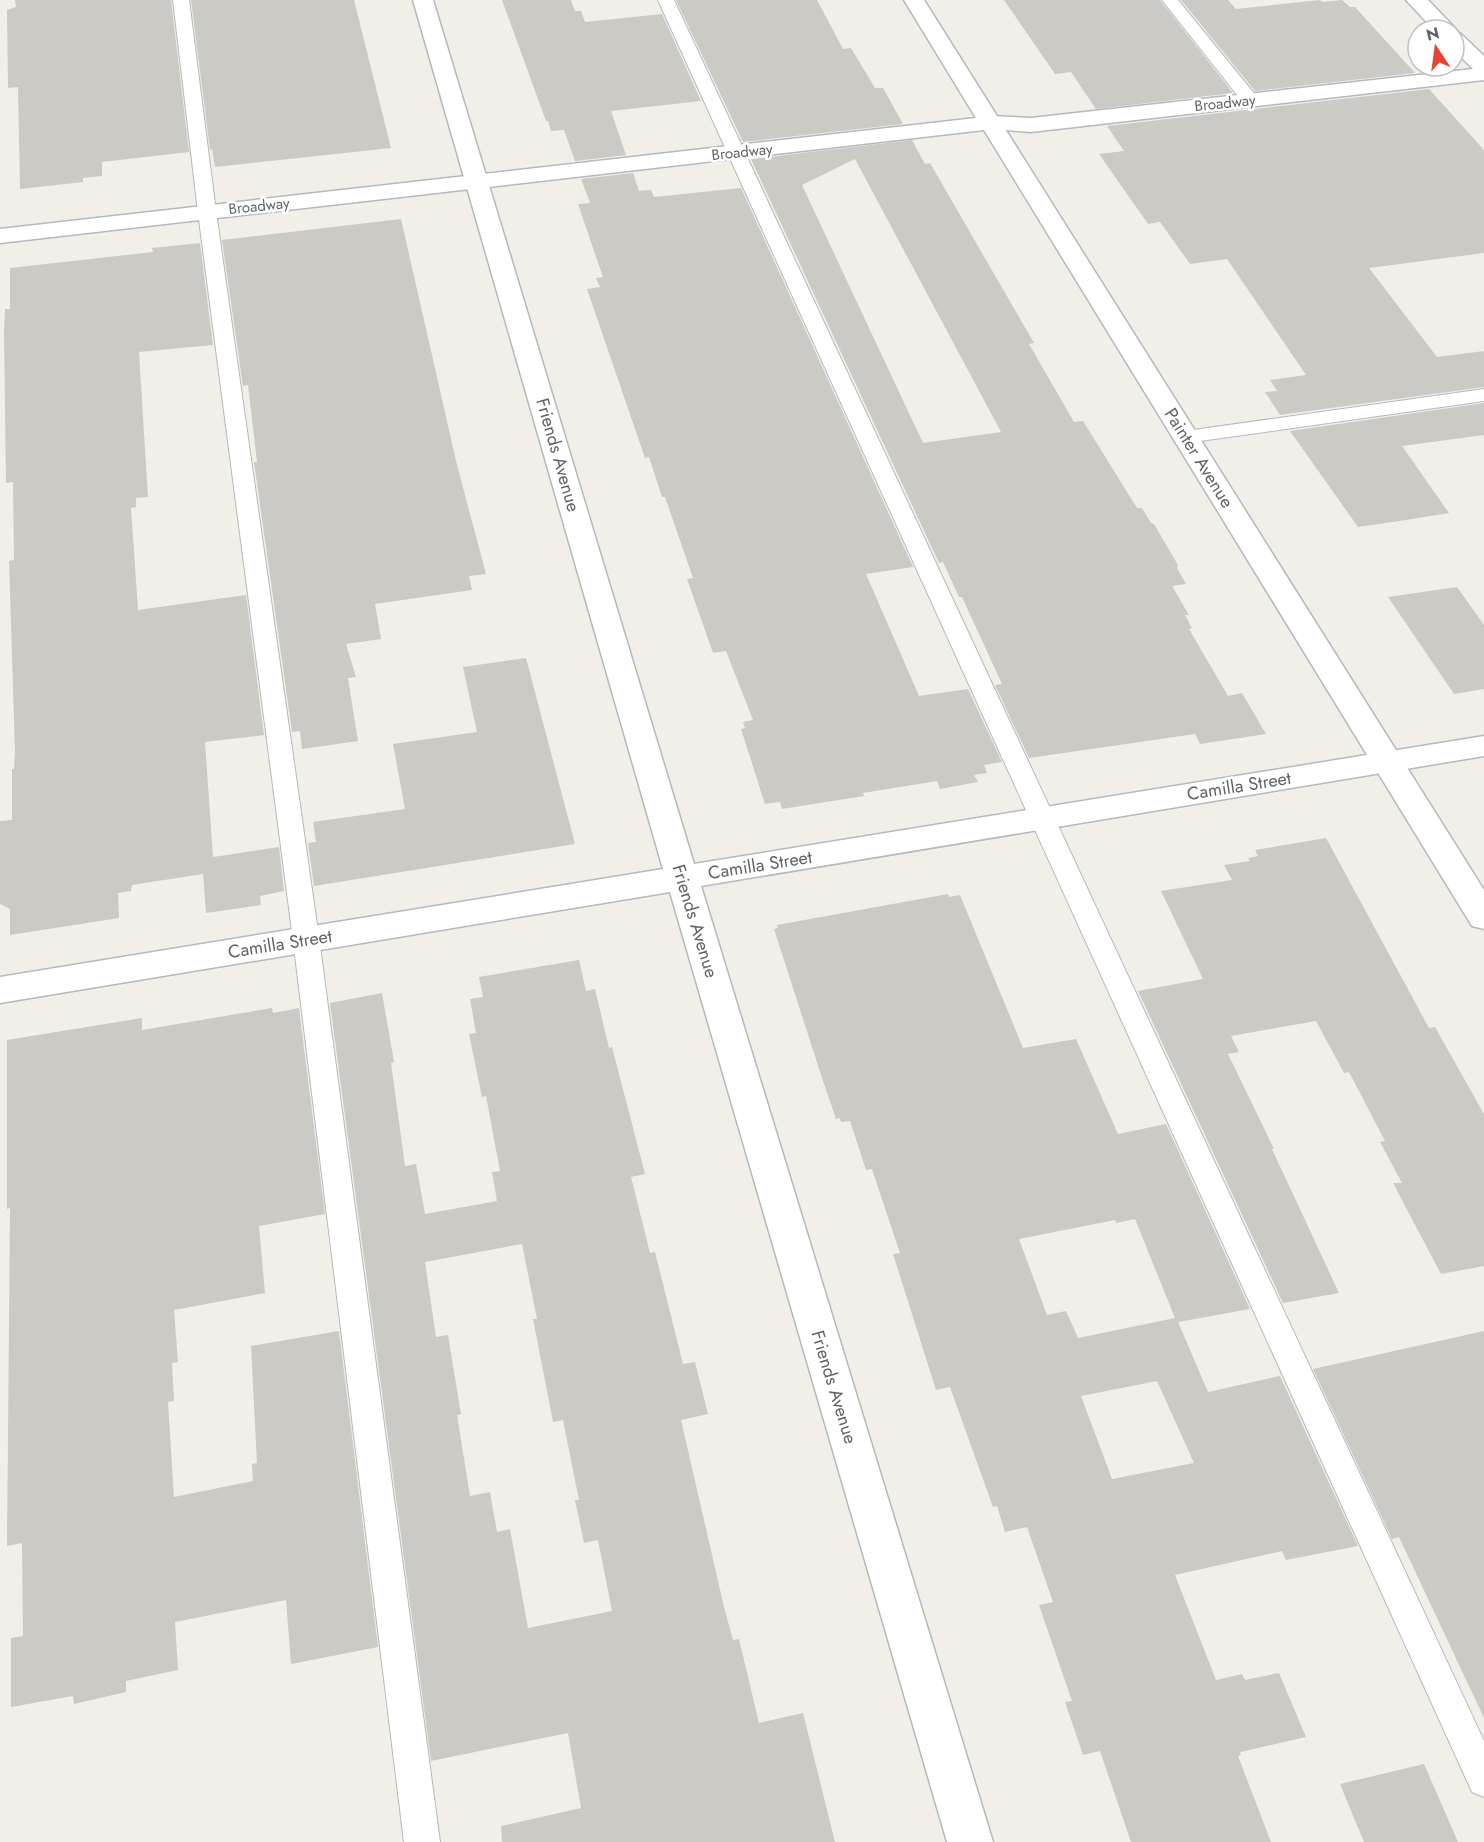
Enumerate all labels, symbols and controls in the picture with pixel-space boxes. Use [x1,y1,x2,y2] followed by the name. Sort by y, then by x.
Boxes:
[1406,18,1466,78] north arrow
[1424,21,1442,47] text: N
[1193,89,1257,117] street label: Broadway
[710,138,774,166] street label: Broadway
[227,192,291,220] street label: Broadway
[529,395,587,515] street label: Friends Avenue
[1158,403,1240,513] street label: Painter Avenue
[1185,765,1294,807] street label: Camilla Street
[706,844,815,886] street label: Camilla Street
[665,861,725,981] street label: Friends Avenue
[226,923,335,965] street label: Camilla Street
[804,1327,864,1447] street label: Friends Avenue

